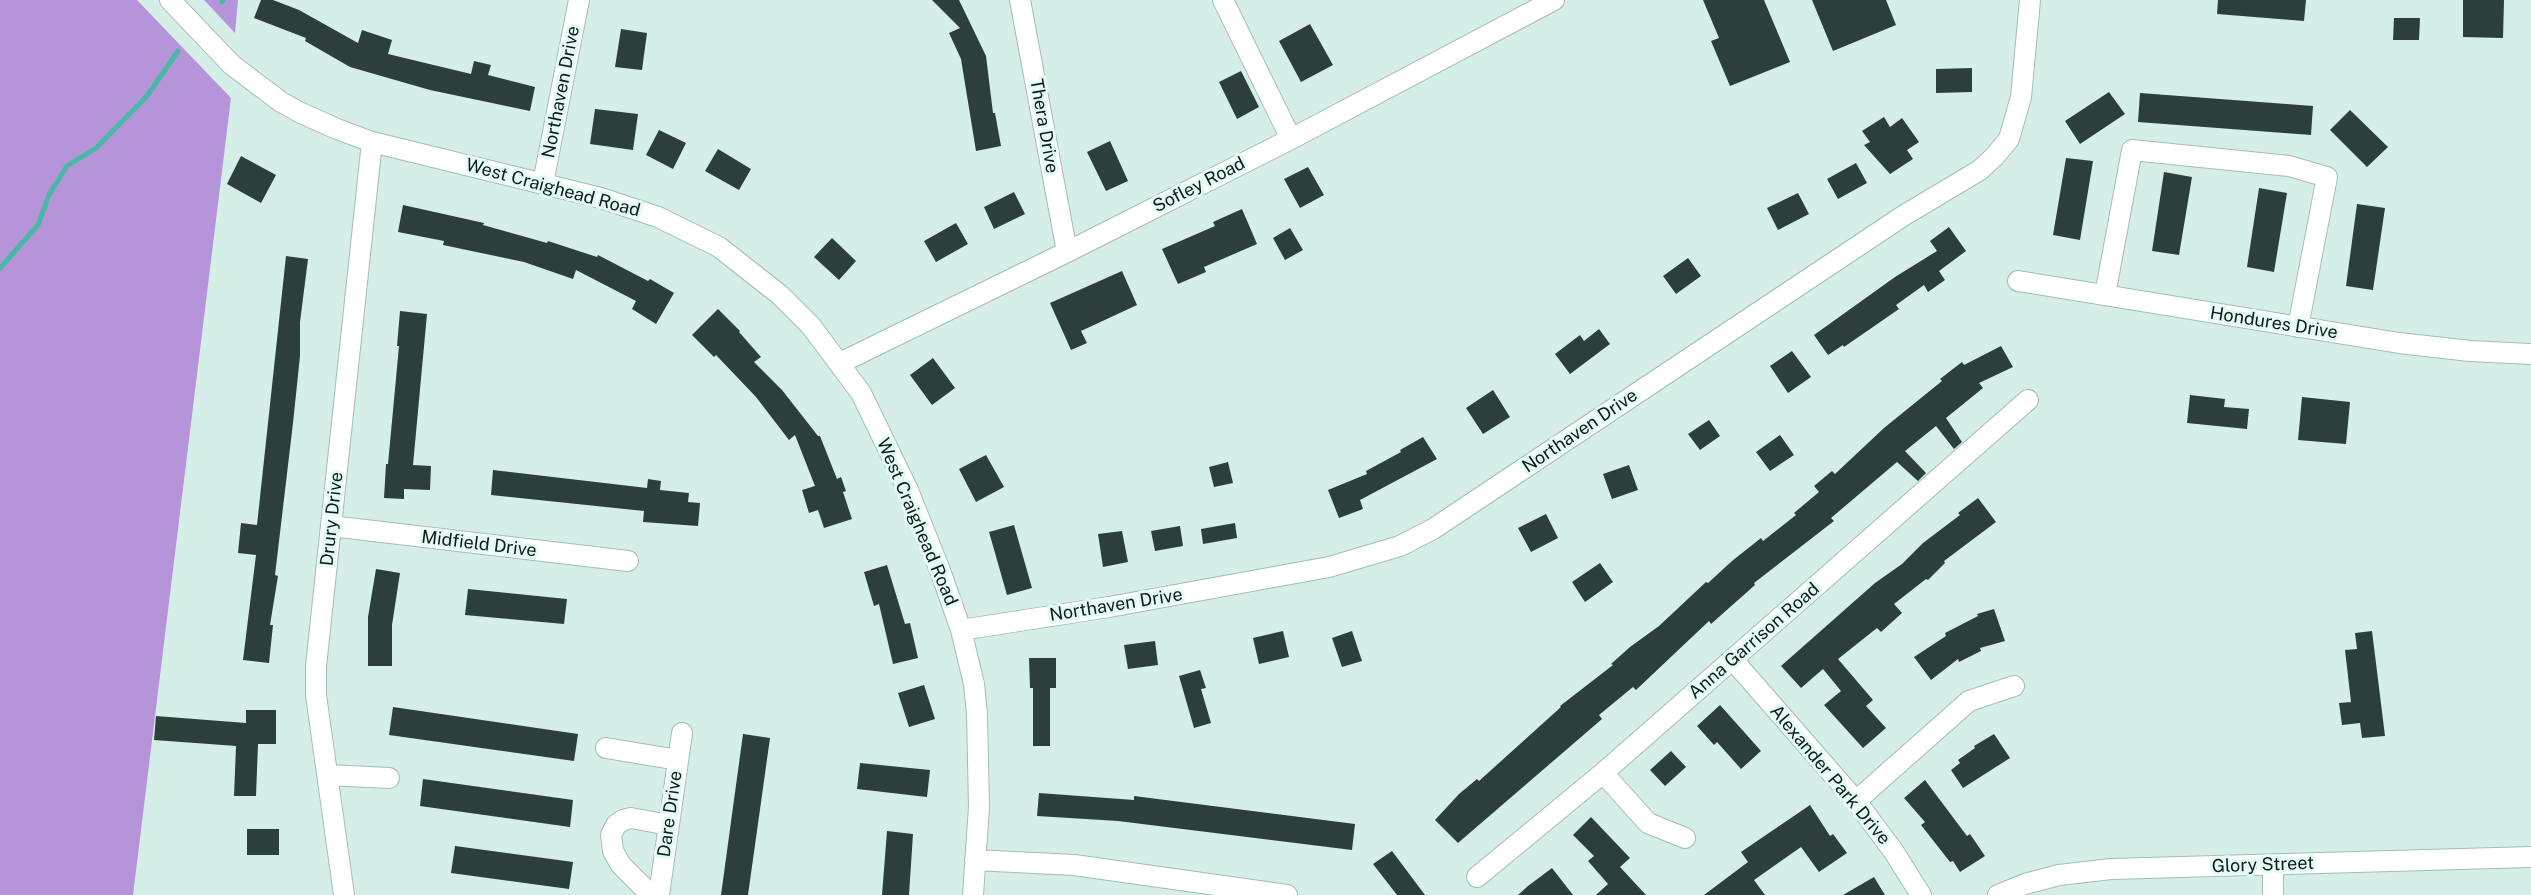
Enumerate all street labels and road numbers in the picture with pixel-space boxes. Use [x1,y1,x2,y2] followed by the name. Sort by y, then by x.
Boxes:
[538,24,584,160] street label: Northaven Drive
[1025,77,1063,175] street label: Thera Drive
[1149,153,1249,217] street label: Sofley Road
[463,154,643,222] street label: West Craighead Road
[2209,302,2339,344] street label: Hondures Drive
[1518,384,1642,478] street label: Northaven Drive
[872,435,962,609] street label: West Craighead Road
[316,471,348,567] street label: Drury Drive
[420,526,538,562] street label: Midfield Drive
[1684,578,1824,704] street label: Anna Garrison Road
[1048,584,1184,626] street label: Northaven Drive
[1765,701,1895,849] street label: Alexander Park Drive
[653,769,687,859] street label: Dare Drive
[2212,852,2314,878] street label: Glory Street

